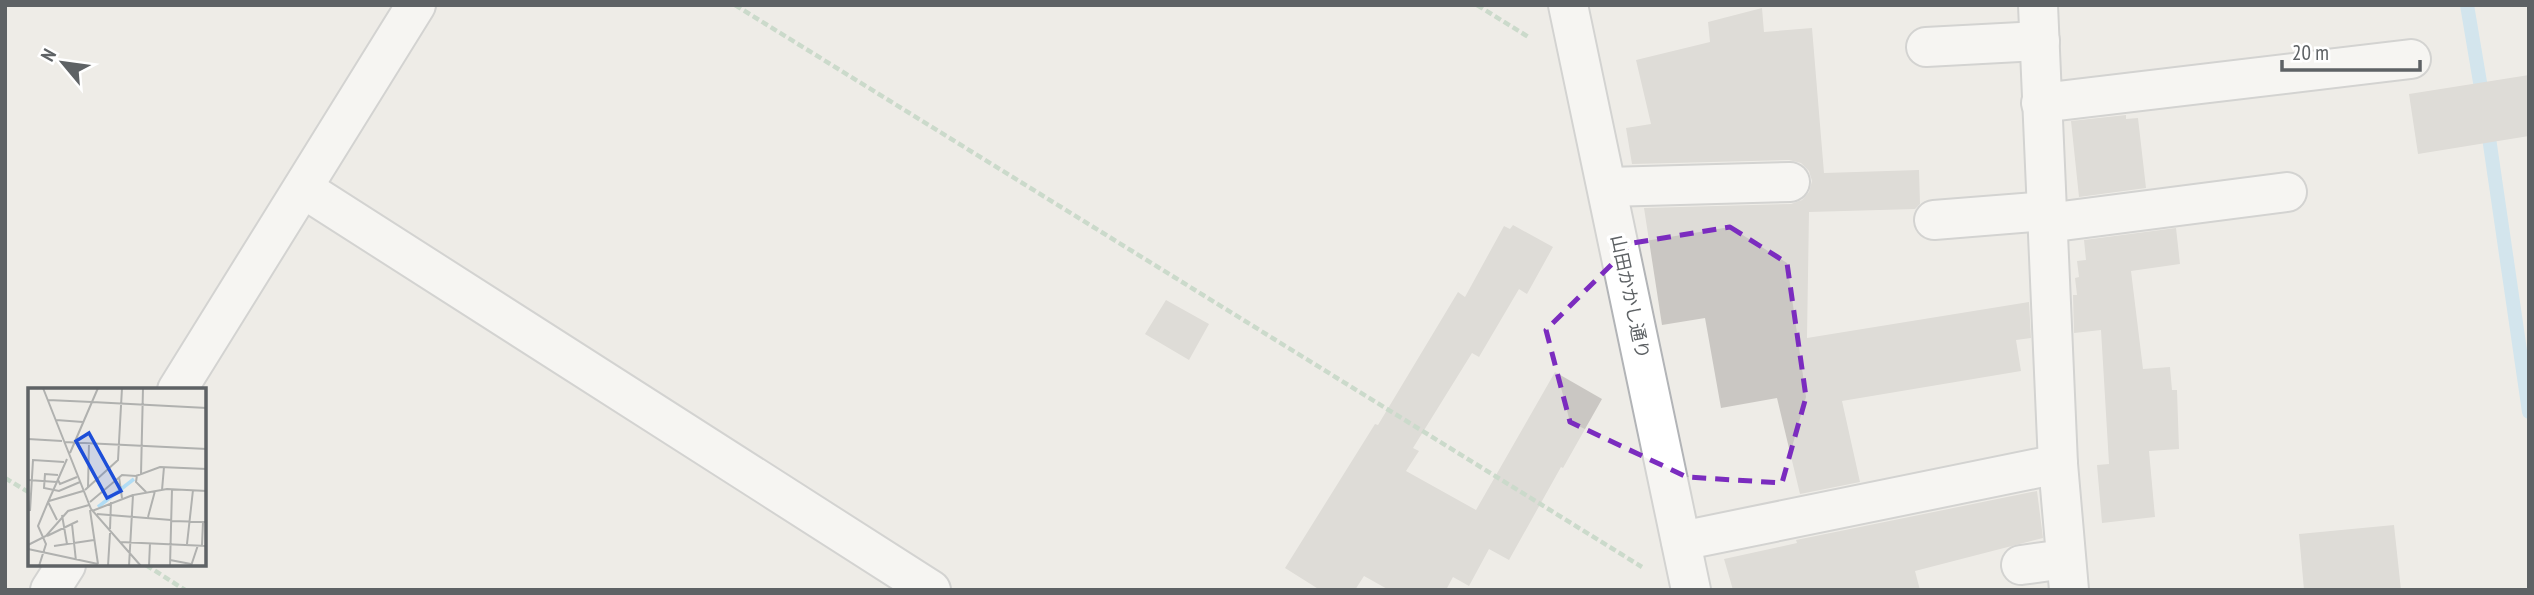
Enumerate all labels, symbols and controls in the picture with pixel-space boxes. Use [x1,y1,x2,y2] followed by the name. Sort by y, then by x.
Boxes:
[28,28,98,98] north arrow
[2282,28,2420,72] scale bar
[2292,39,2329,66] text: 20 m
[35,44,61,65] text: N
[1606,233,1655,361] street label: 山田かかし通り
[28,388,206,567] inset map

